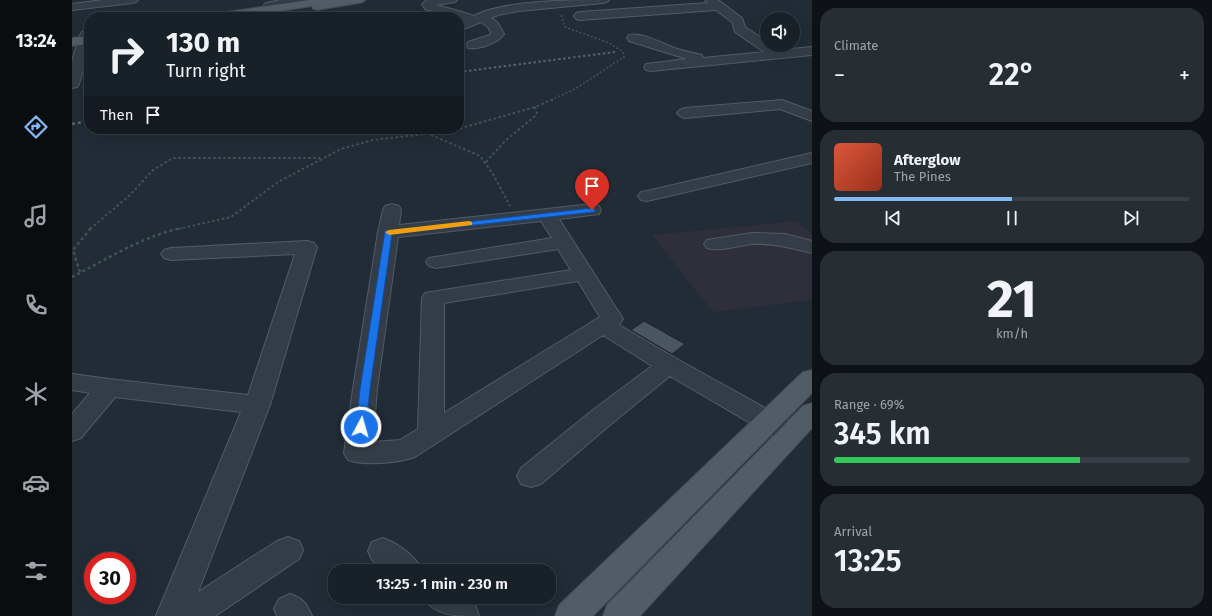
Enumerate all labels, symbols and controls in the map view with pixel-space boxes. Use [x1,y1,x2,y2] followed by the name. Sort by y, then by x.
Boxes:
[760,12,800,52] map controls
[760,12,800,52] button: sound
[166,26,240,59] text: 130 m
[100,28,152,80] icon: right
[16,30,57,52] text: 13:24
[834,38,878,53] text: Climate
[989,57,1035,93] text: 22°
[166,60,246,82] text: Turn right
[834,62,845,89] text: −
[1179,62,1190,89] text: +
[142,104,164,126] icon: arrive
[100,106,134,124] text: Then
[22,113,50,141] icon: directions
[894,151,960,169] text: Afterglow
[575,169,609,210] pin
[894,169,951,184] text: The Pines
[581,175,603,197] icon: arrive
[22,202,50,230] icon: music
[882,207,904,229] icon: previous
[1001,207,1023,229] icon: pause
[1120,207,1142,229] icon: next
[987,268,1037,331] text: 21
[22,291,50,319] icon: phone
[996,326,1028,341] text: km/h
[22,380,50,408] icon: climate
[834,397,904,412] text: Range · 69%
[340,406,382,448] position arrow
[834,416,931,452] text: 345 km
[22,469,50,497] icon: car
[834,524,872,539] text: Arrival
[834,543,902,579] text: 13:25
[84,552,136,604] speed limit sign: 30
[22,557,50,585] icon: filters
[376,575,508,593] text: 13:25 · 1 min · 230 m

